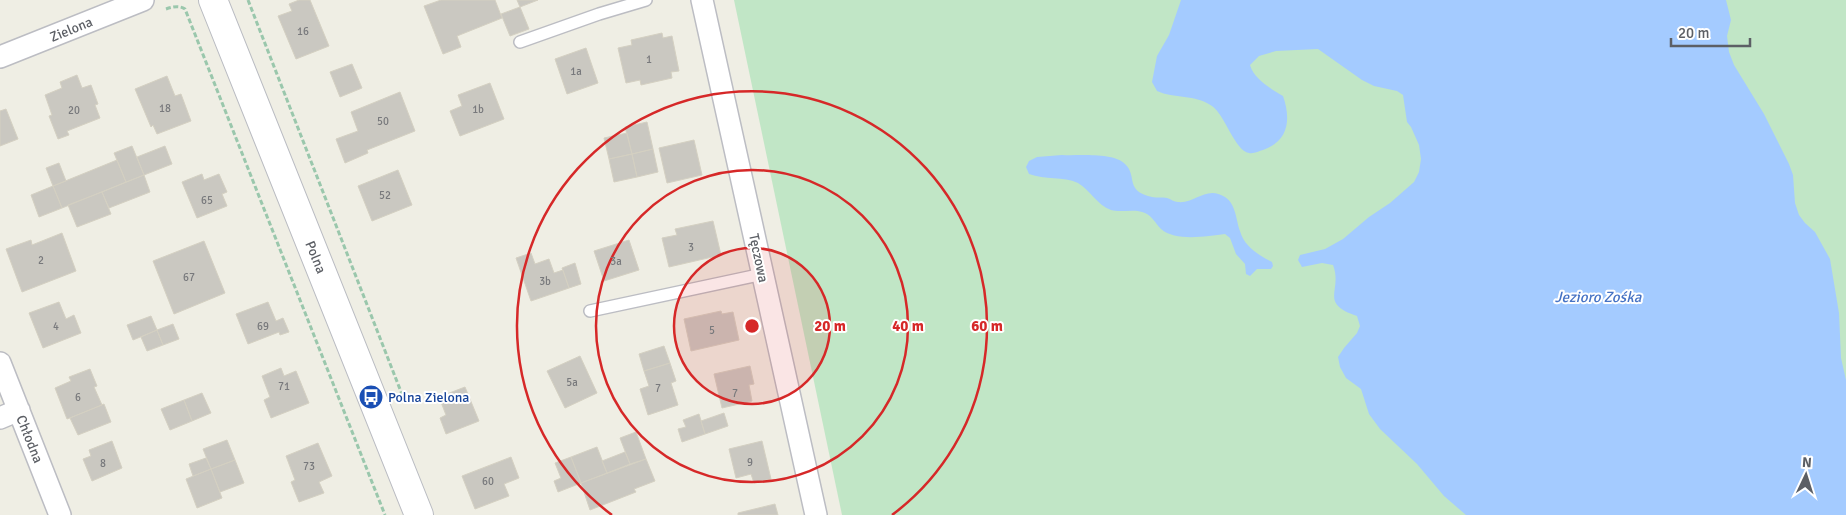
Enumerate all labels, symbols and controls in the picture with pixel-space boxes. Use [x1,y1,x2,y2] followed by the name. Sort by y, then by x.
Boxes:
[47,13,95,46] street label: Zielona
[1671,15,1750,47] scale bar
[1678,24,1709,42] text: 20 m
[297,25,309,38] house number: 16
[646,53,652,66] house number: 1
[570,65,582,78] house number: 1a
[159,102,171,115] house number: 18
[472,103,484,116] house number: 1b
[68,104,80,117] house number: 20
[377,115,389,128] house number: 50
[379,189,391,202] house number: 52
[201,194,213,207] house number: 65
[745,232,772,284] street label: Tęczowa
[301,238,330,276] street label: Polna
[688,241,694,254] house number: 3
[38,254,44,267] house number: 2
[610,255,622,268] house number: 3a
[183,271,195,284] house number: 67
[539,275,551,288] house number: 3b
[1555,288,1642,306] water label: Jezioro Zośka
[743,317,761,335] centre of rings
[814,317,846,335] text: 20 m
[892,317,924,335] text: 40 m
[971,317,1003,335] text: 60 m
[53,320,59,333] house number: 4
[257,320,269,333] house number: 69
[709,324,715,337] house number: 5
[566,376,578,389] house number: 5a
[278,380,290,393] house number: 71
[655,382,661,395] house number: 7
[358,384,384,410] bus stop icon: Polna Zielona
[732,387,738,400] house number: 7
[388,389,469,406] place label: Polna Zielona
[75,391,81,404] house number: 6
[12,413,47,466] street label: Chłodna
[1781,450,1831,500] north arrow
[1801,454,1812,471] text: N
[747,456,753,469] house number: 9
[100,457,106,470] house number: 8
[303,460,315,473] house number: 73
[482,475,494,488] house number: 60

